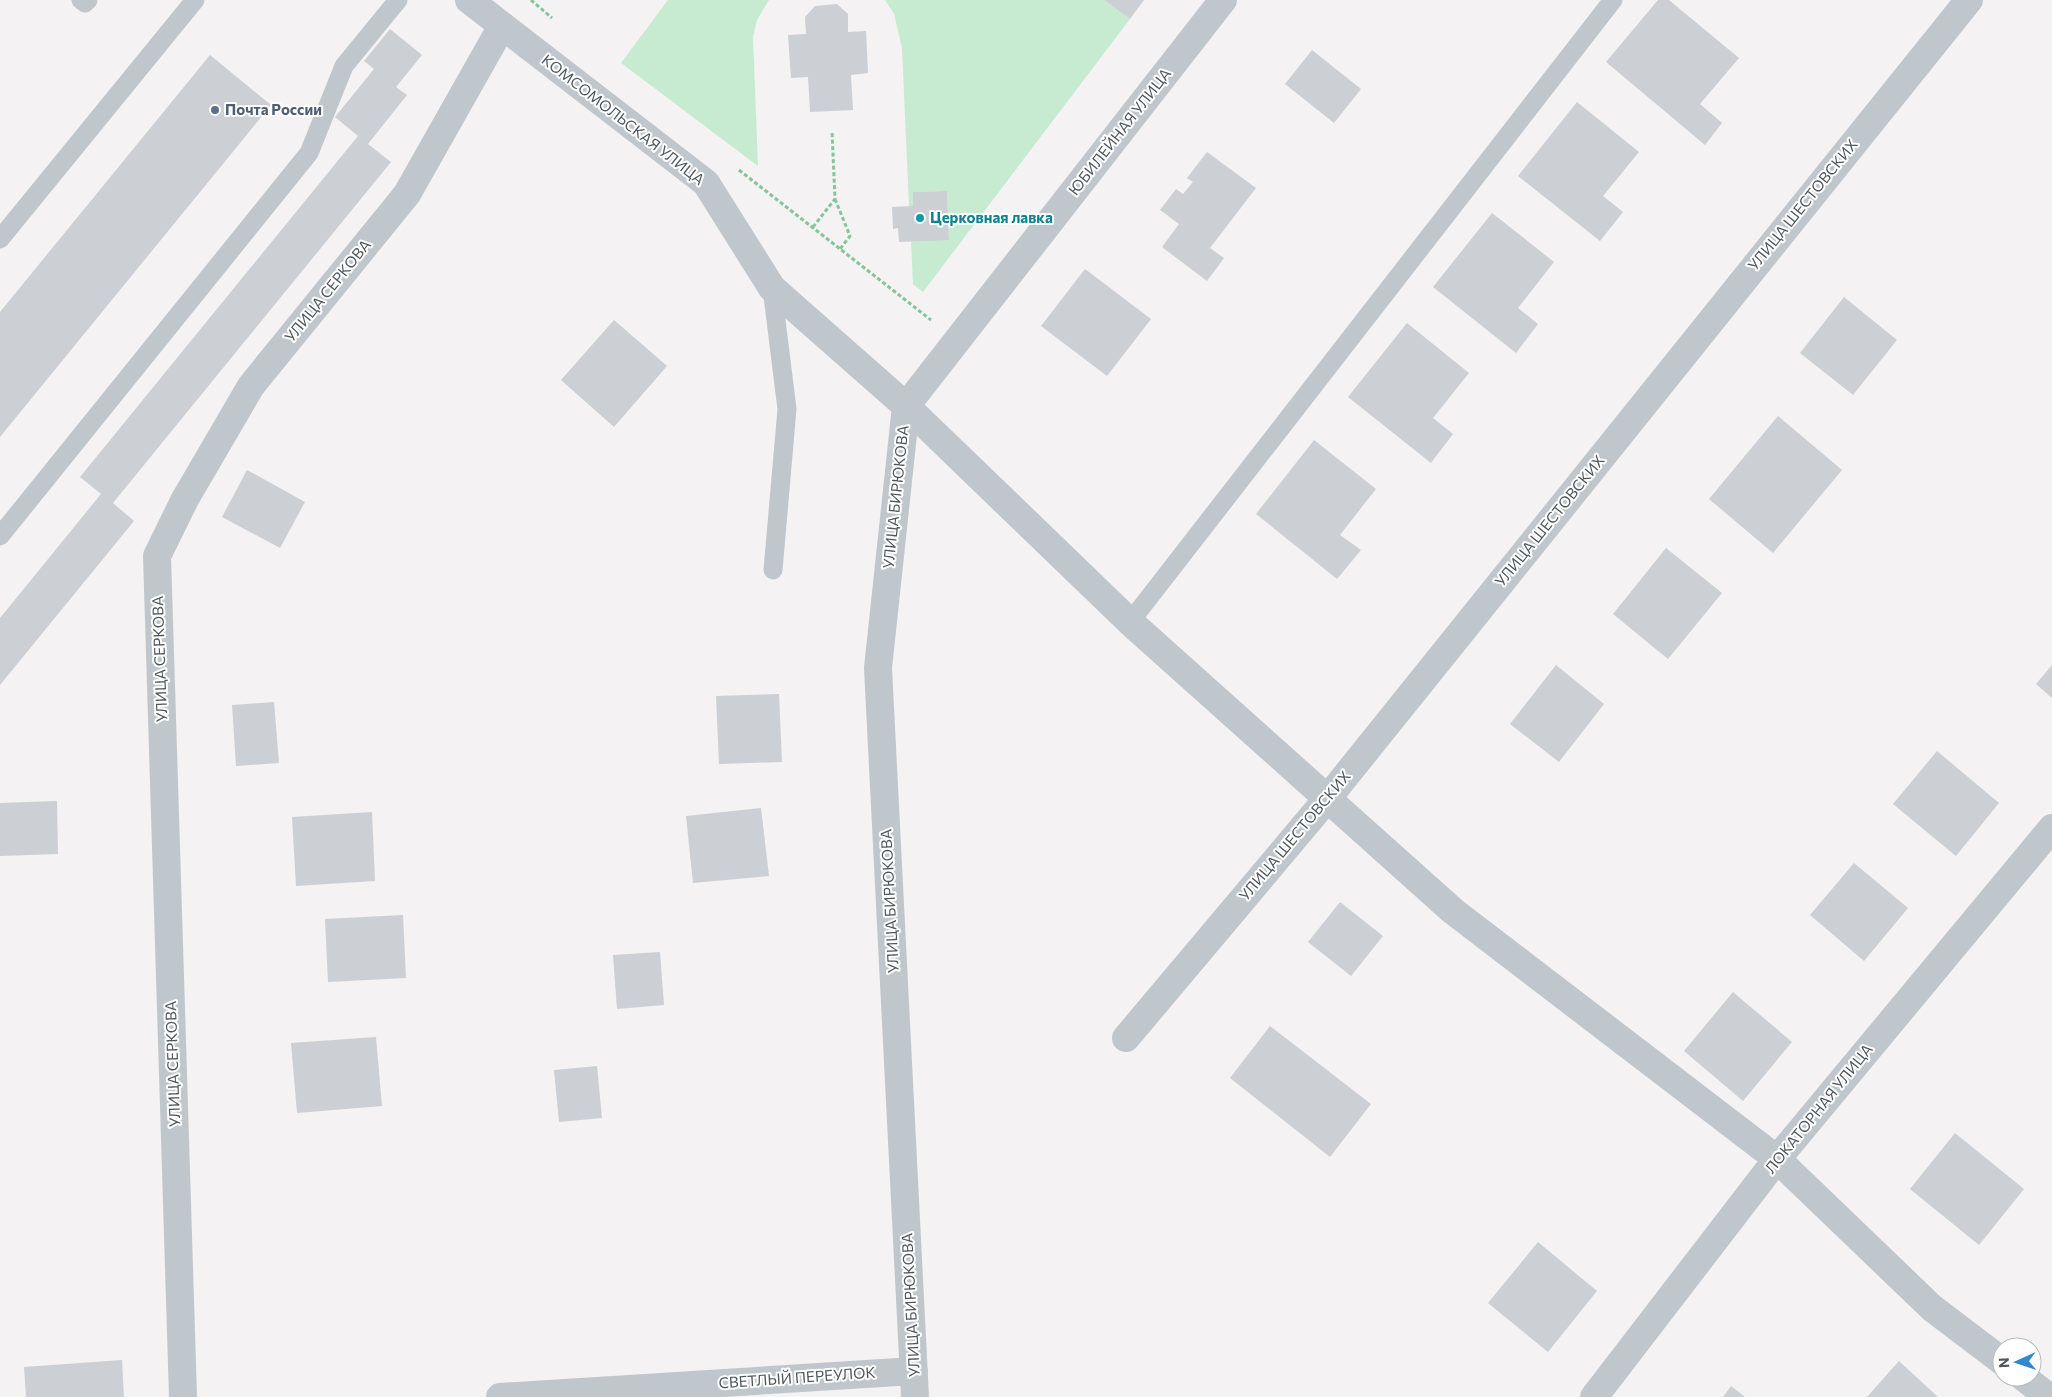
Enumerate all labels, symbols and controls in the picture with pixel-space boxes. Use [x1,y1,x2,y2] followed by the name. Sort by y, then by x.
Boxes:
[539,50,709,188] street label: КОМСОМОЛЬСКАЯ УЛИЦА
[1064,64,1174,198] street label: ЮБИЛЕЙНАЯ УЛИЦА
[225,100,322,118] place label: Почта России
[209,104,221,116] marker: Почта России
[1744,135,1861,274] street label: УЛИЦА ШЕСТОВСКИХ
[930,208,1053,226] place label: Церковная лавка
[914,212,926,224] marker: Церковная лавка
[280,236,374,345] street label: УЛИЦА СЕРКОВА
[879,424,911,570] street label: УЛИЦА БИРЮКОВА
[1491,451,1608,590] street label: УЛИЦА ШЕСТОВСКИХ
[148,596,170,723] street label: УЛИЦА СЕРКОВА
[1235,767,1354,904] street label: УЛИЦА ШЕСТОВСКИХ
[876,829,902,974] street label: УЛИЦА БИРЮКОВА
[161,1001,183,1128] street label: УЛИЦА СЕРКОВА
[1761,1040,1876,1177] street label: ЛОКАТОРНАЯ УЛИЦА
[897,1233,923,1378] street label: УЛИЦА БИРЮКОВА
[1992,1337,2042,1387] north arrow
[1995,1357,2012,1368] text: N
[718,1363,876,1391] street label: СВЕТЛЫЙ ПЕРЕУЛОК

